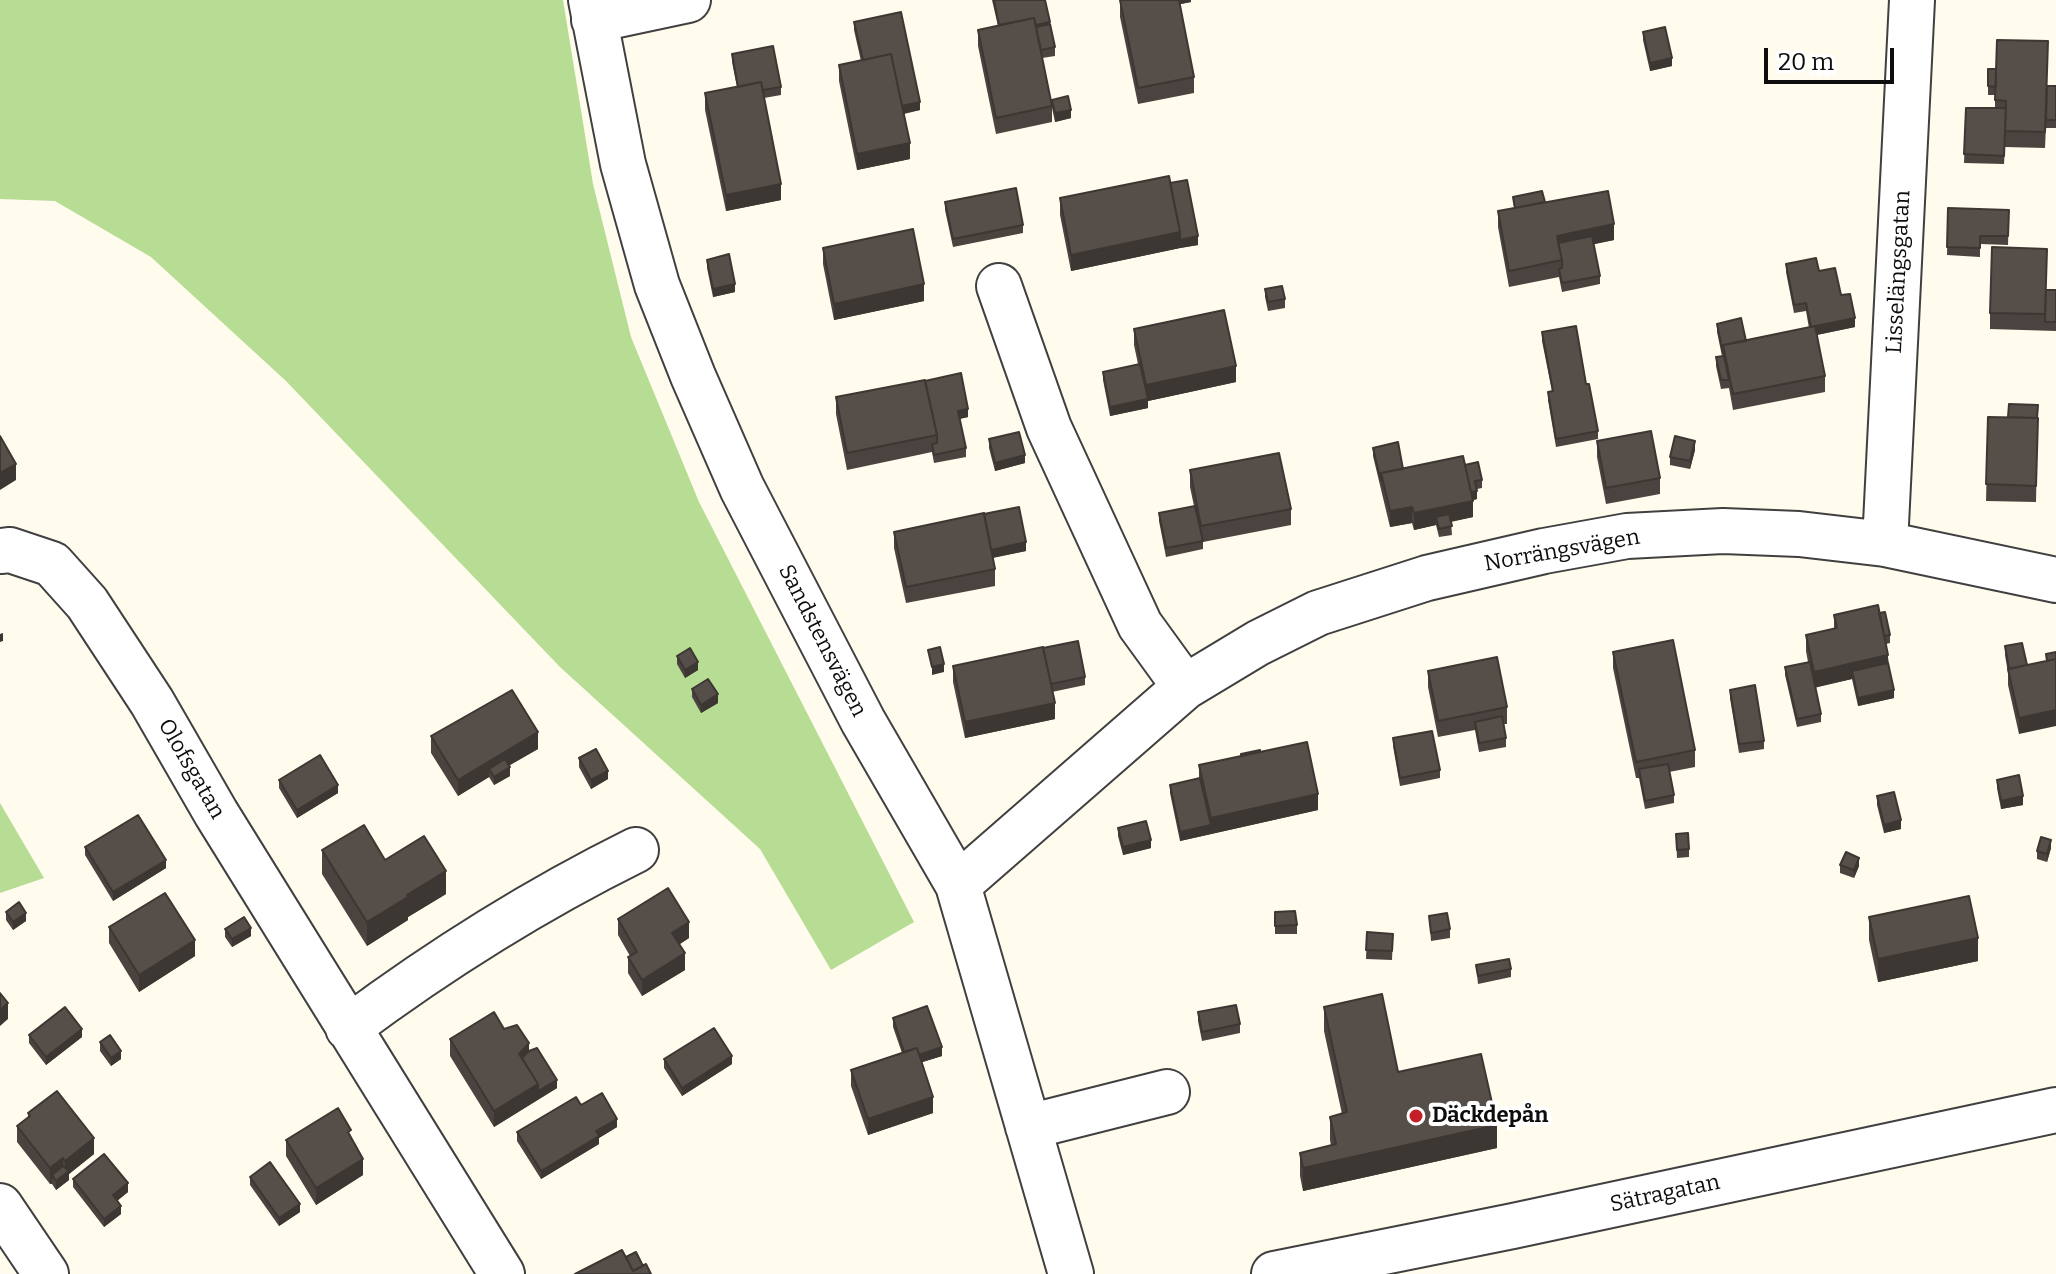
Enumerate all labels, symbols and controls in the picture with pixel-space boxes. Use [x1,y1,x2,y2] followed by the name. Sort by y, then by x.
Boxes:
[1768,32,1898,82] scale bar
[1778,48,1834,76] text: 20 m
[1882,190,1916,354] street label: Lisselängsgatan
[1482,524,1642,578] street label: Norrängsvägen
[772,561,872,721] street label: Sandstensvägen
[152,714,230,824] street label: Olofsgatan
[1432,1103,1548,1129] place label: Däckdepån
[1407,1107,1425,1125] marker: Däckdepån
[1608,1169,1722,1219] street label: Sätragatan

